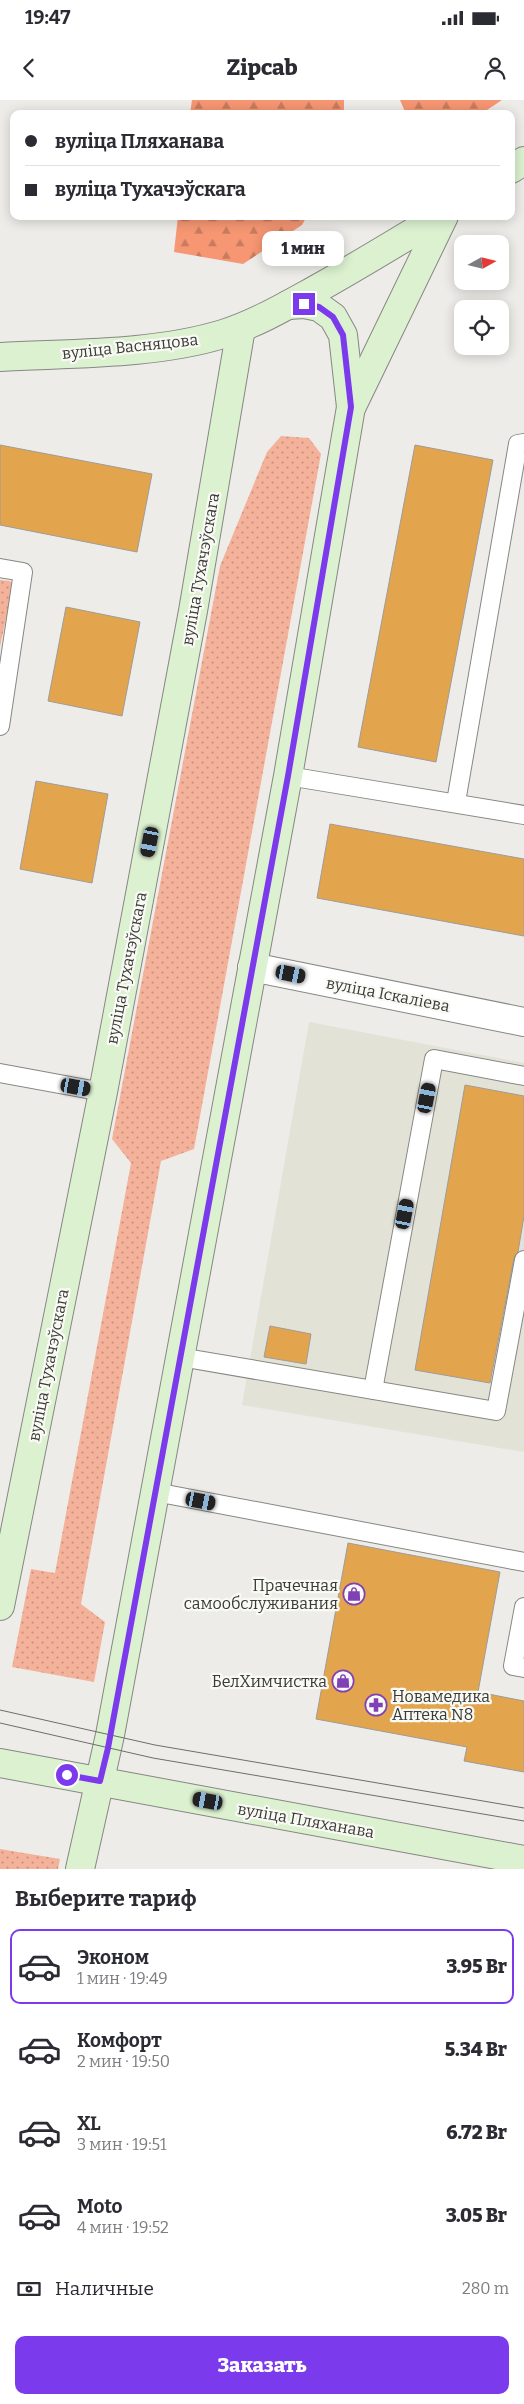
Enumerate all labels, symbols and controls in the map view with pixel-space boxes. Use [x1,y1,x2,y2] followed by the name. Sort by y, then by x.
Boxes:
[25,6,70,29] text: 19:47
[15,54,43,82] icon: back
[226,54,298,81] text: Zipcab
[481,54,509,82] icon: person
[55,130,224,153] text: вуліца Пляханава
[55,178,246,201] text: вуліца Тухачэўскага
[263,232,345,266] callout: 1 мин
[454,235,509,290] north arrow
[454,235,509,355] map controls
[281,239,325,258] text: 1 мин
[293,293,315,315] route end
[454,300,509,355] button: locate
[61,330,199,363] street label: вуліца Васняцова
[178,491,223,647] street label: вуліца Тухачэўскага
[139,826,160,858] car
[102,890,151,1046] street label: вуліца Тухачэўскага
[274,964,307,984] car
[324,973,452,1016] street label: вуліца Іскаліева
[59,1077,92,1097] car
[416,1082,437,1114] car
[394,1198,415,1230] car
[24,1287,73,1443] street label: вуліца Тухачэўскага
[184,1491,217,1511] car
[184,1576,338,1613] place label: Прачечная самообслуживания
[342,1582,366,1606] shop icon: Прачечная самообслуживания
[331,1669,355,1693] shop icon: БелХимчистка
[212,1672,327,1691] place label: БелХимчистка
[392,1687,490,1724] place label: Новамедика Аптека N8
[364,1693,388,1717] pharmacy icon: Новамедика Аптека N8
[56,1764,78,1786] route start
[191,1791,224,1811] car
[236,1799,376,1842] street label: вуліца Пляханава
[15,1885,196,1912] text: Выберите тариф
[17,1944,62,1989] icon: car
[77,1946,149,1969] text: Эконом
[446,1955,507,1978] text: 3.95 Br
[77,1969,168,1988] text: 1 мин · 19:49
[17,2027,62,2072] icon: car
[77,2029,162,2052] text: Комфорт
[445,2038,507,2061] text: 5.34 Br
[77,2052,170,2071] text: 2 мин · 19:50
[17,2110,62,2155] icon: car
[77,2112,101,2135] text: XL
[446,2121,507,2144] text: 6.72 Br
[77,2135,166,2154] text: 3 мин · 19:51
[17,2193,62,2238] icon: car
[77,2195,123,2218] text: Moto
[446,2204,507,2227] text: 3.05 Br
[77,2218,169,2237] text: 4 мин · 19:52
[15,2275,43,2303] icon: cash
[55,2277,154,2300] text: Наличные
[462,2279,509,2298] text: 280 m
[15,2336,509,2394] button: Заказать

